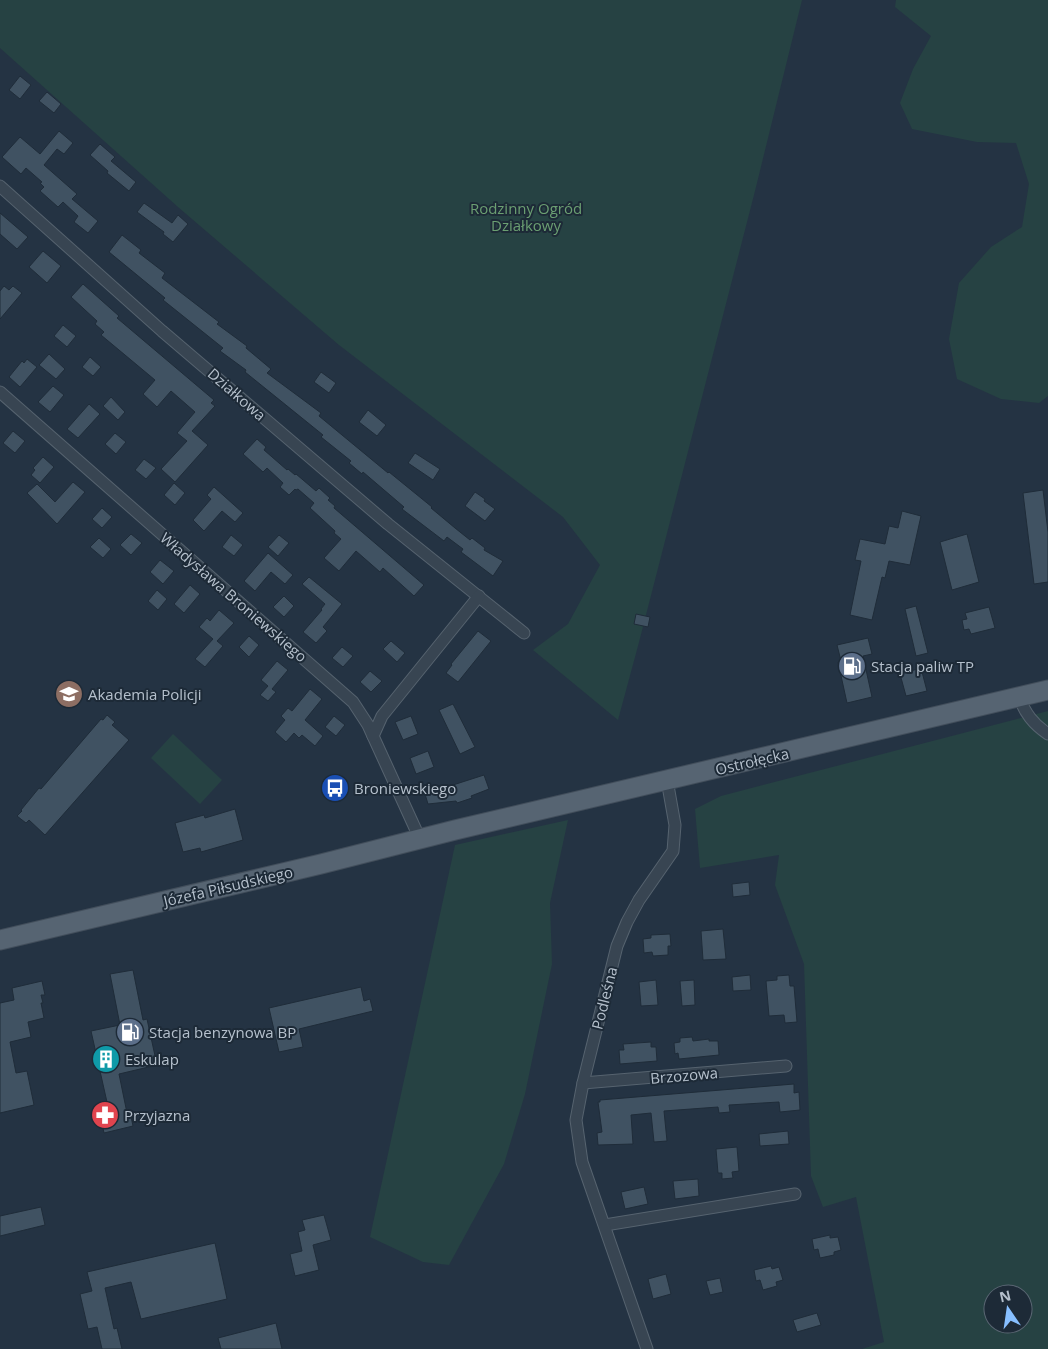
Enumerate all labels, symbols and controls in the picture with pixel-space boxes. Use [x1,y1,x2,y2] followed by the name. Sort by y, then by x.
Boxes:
[470,198,582,235] park label: Rodzinny Ogród Działkowy
[204,363,270,425] street label: Działkowa
[156,528,312,666] street label: Władysława Broniewskiego
[837,651,867,681] fuel station icon: Stacja paliw TP
[871,656,974,676] place label: Stacja paliw TP
[54,679,84,709] school or university icon: Akademia Policji
[88,684,202,704] place label: Akademia Policji
[713,743,791,779] street label: Ostrołęcka
[320,773,350,803] bus stop icon: Broniewskiego
[354,778,456,798] place label: Broniewskiego
[159,861,295,911] street label: Józefa Piłsudskiego
[587,964,621,1032] street label: Podleśna
[115,1017,145,1047] fuel station icon: Stacja benzynowa BP
[149,1022,296,1042] place label: Stacja benzynowa BP
[91,1044,121,1074] building icon: Eskulap
[125,1049,179,1069] place label: Eskulap
[649,1062,719,1088] street label: Brzozowa
[90,1100,120,1130] pharmacy icon: Przyjazna
[124,1105,190,1125] place label: Przyjazna
[983,1284,1033,1334] north arrow
[997,1285,1013,1306] text: N

